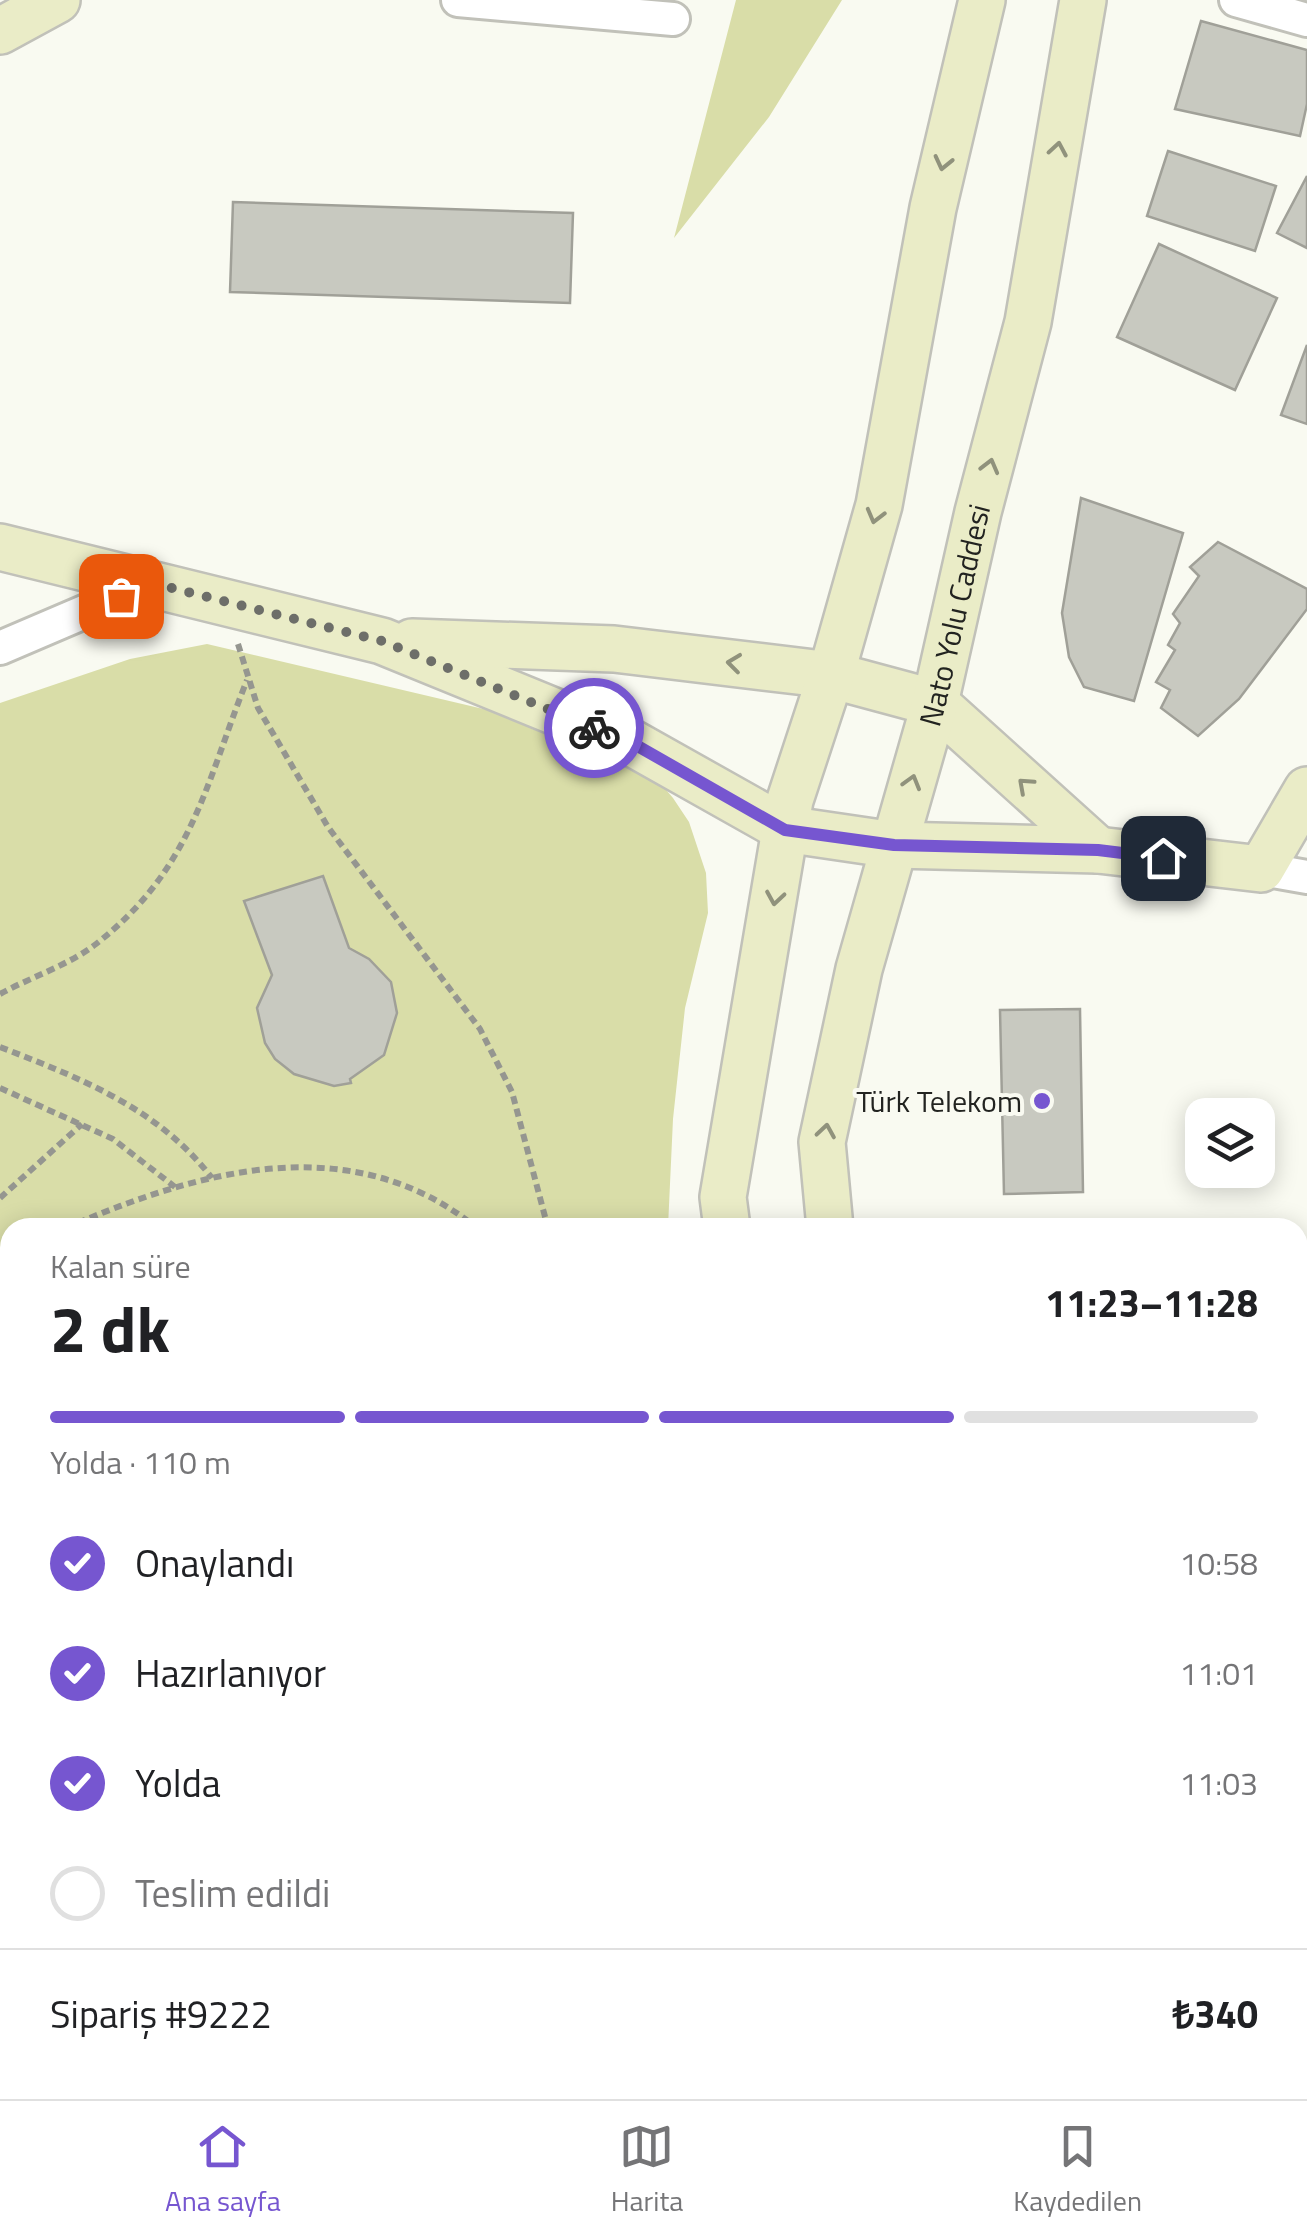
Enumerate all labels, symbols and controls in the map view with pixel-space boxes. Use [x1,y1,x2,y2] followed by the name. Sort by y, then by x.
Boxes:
[1047,140,1068,157] one-way arrow
[934,154,955,171] one-way arrow
[979,458,1000,475] one-way arrow
[907,499,1002,732] street label: Nato Yolu Caddesi
[866,507,887,524] one-way arrow
[79,554,164,639] pin
[94,569,149,624] icon: bag
[726,654,743,675] one-way arrow
[544,678,644,778] courier
[567,701,622,756] icon: bike
[901,774,922,791] one-way arrow
[1019,778,1037,796] one-way arrow
[1121,816,1206,901] pin
[1136,831,1191,886] icon: home
[765,889,786,906] one-way arrow
[856,1078,1022,1124] place label: Türk Telekom
[1031,1090,1053,1112] marker: Türk Telekom
[1185,1098,1275,1188] map controls
[1185,1098,1275,1188] button: layers
[814,1123,835,1139] one-way arrow
[50,1242,191,1290] text: Kalan süre
[1045,1274,1258,1332] text: 11:23–11:28
[50,1278,170,1377] text: 2 dk
[50,1438,231,1486] text: Yolda · 110 m
[135,1534,294,1592] text: Onaylandı
[50,1536,105,1591] icon: check
[1179,1539,1258,1587] text: 10:58
[135,1644,326,1702] text: Hazırlanıyor
[50,1646,105,1701] icon: check
[1179,1649,1258,1697] text: 11:01
[135,1754,221,1812] text: Yolda
[50,1756,105,1811] icon: check
[1179,1759,1258,1807] text: 11:03
[135,1864,330,1922] text: Teslim edildi
[50,1985,272,2043] text: Sipariş #9222
[1172,1985,1258,2043] text: ₺340
[165,2119,281,2222] tab: Ana sayfa
[611,2119,683,2222] tab: Harita
[1013,2119,1142,2222] tab: Kaydedilen

